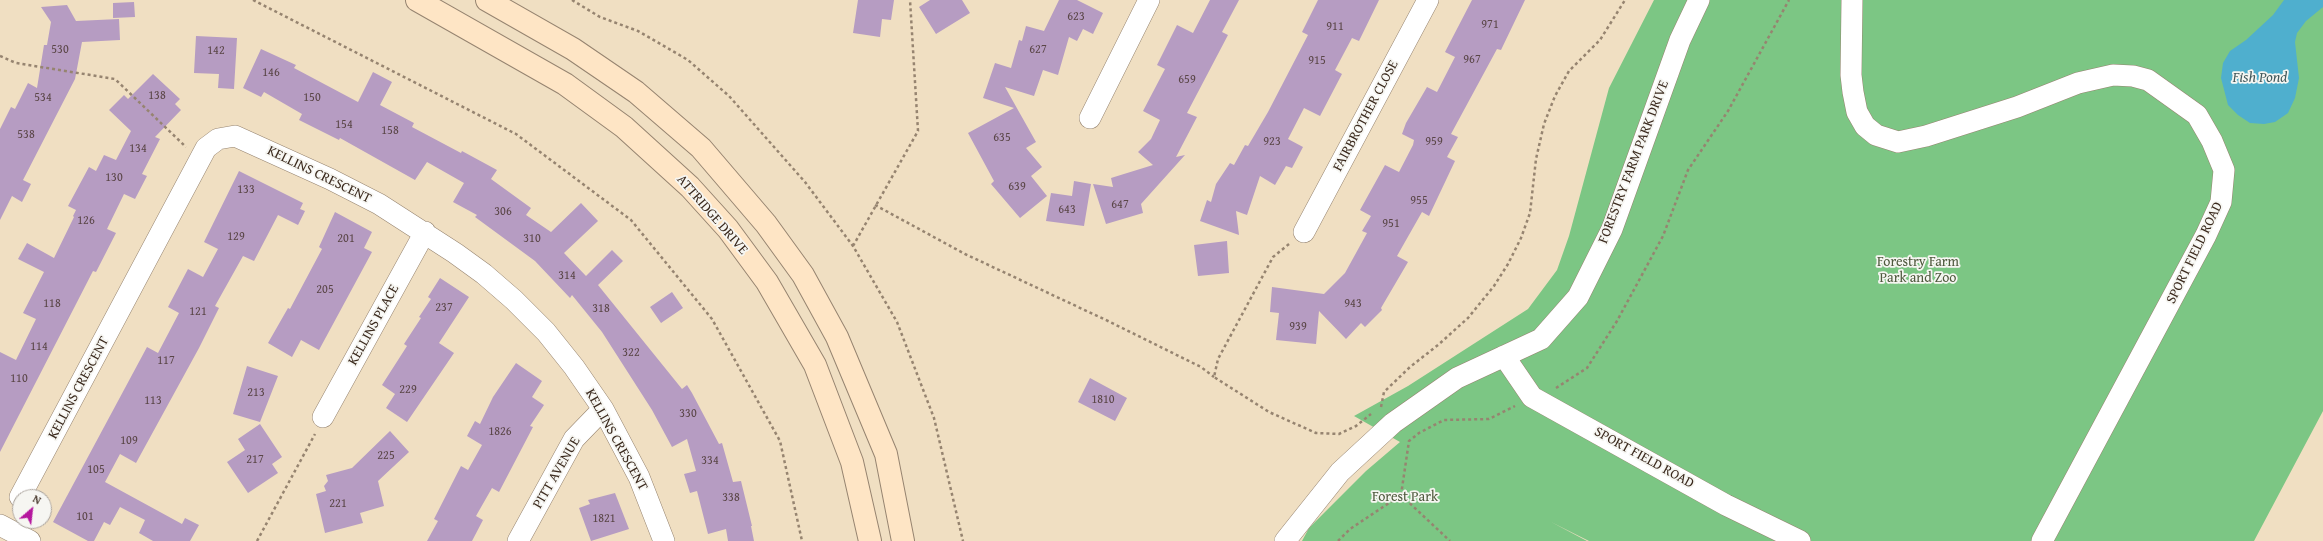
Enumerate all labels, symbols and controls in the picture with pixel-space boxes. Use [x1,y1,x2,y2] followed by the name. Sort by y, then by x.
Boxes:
[1067,10,1085,24] house number: 623
[1481,18,1499,32] house number: 971
[1326,20,1344,34] house number: 911
[51,43,69,57] house number: 530
[1029,43,1047,57] house number: 627
[207,44,225,58] house number: 142
[1463,53,1481,67] house number: 967
[1308,54,1326,68] house number: 915
[1330,58,1402,174] street label: FAIRBROTHER CLOSE
[262,66,280,80] house number: 146
[2232,69,2288,87] water label: Fish Pond
[1178,73,1196,87] house number: 659
[1595,78,1673,246] street label: FORESTRY FARM PARK DRIVE
[148,89,166,103] house number: 138
[34,91,52,105] house number: 534
[303,91,321,105] house number: 150
[335,118,353,132] house number: 154
[381,124,399,138] house number: 158
[17,128,35,142] house number: 538
[993,131,1011,145] house number: 635
[1263,135,1281,149] house number: 923
[1425,135,1443,149] house number: 959
[129,142,147,156] house number: 134
[264,143,374,207] street label: KELLINS CRESCENT
[105,171,123,185] house number: 130
[673,172,751,258] street label: ATTRIDGE DRIVE
[1008,180,1026,194] house number: 639
[237,183,255,197] house number: 133
[1410,194,1428,208] house number: 955
[1111,198,1129,212] house number: 647
[2163,199,2227,307] street label: SPORT FIELD ROAD
[1058,203,1076,217] house number: 643
[494,205,512,219] house number: 306
[77,214,95,228] house number: 126
[1382,217,1400,231] house number: 951
[227,230,245,244] house number: 129
[337,232,355,246] house number: 201
[523,232,541,246] house number: 310
[1877,254,1959,286] park label: Forestry Farm Park and Zoo
[558,269,576,283] house number: 314
[345,282,403,368] street label: KELLINS PLACE
[316,283,334,297] house number: 205
[43,297,61,311] house number: 118
[1344,297,1362,311] house number: 943
[435,301,453,315] house number: 237
[592,302,610,316] house number: 318
[189,305,207,319] house number: 121
[1289,320,1307,334] house number: 939
[45,334,113,442] street label: KELLINS CRESCENT
[30,340,48,354] house number: 114
[622,346,640,360] house number: 322
[157,354,175,368] house number: 117
[10,372,28,386] house number: 110
[399,383,417,397] house number: 229
[247,386,265,400] house number: 213
[581,386,651,494] street label: KELLINS CRESCENT
[1091,393,1115,407] house number: 1810
[144,394,162,408] house number: 113
[679,407,697,421] house number: 330
[1591,424,1697,492] street label: SPORT FIELD ROAD
[488,425,512,439] house number: 1826
[120,434,138,448] house number: 109
[530,434,584,512] street label: PITT AVENUE
[377,449,395,463] house number: 225
[246,453,264,467] house number: 217
[701,454,719,468] house number: 334
[87,463,105,477] house number: 105
[12,489,52,529] north arrow
[1372,489,1438,505] park label: Forest Park
[30,490,44,508] text: N
[722,491,740,505] house number: 338
[329,497,347,511] house number: 221
[76,510,94,524] house number: 101
[592,512,616,526] house number: 1821

